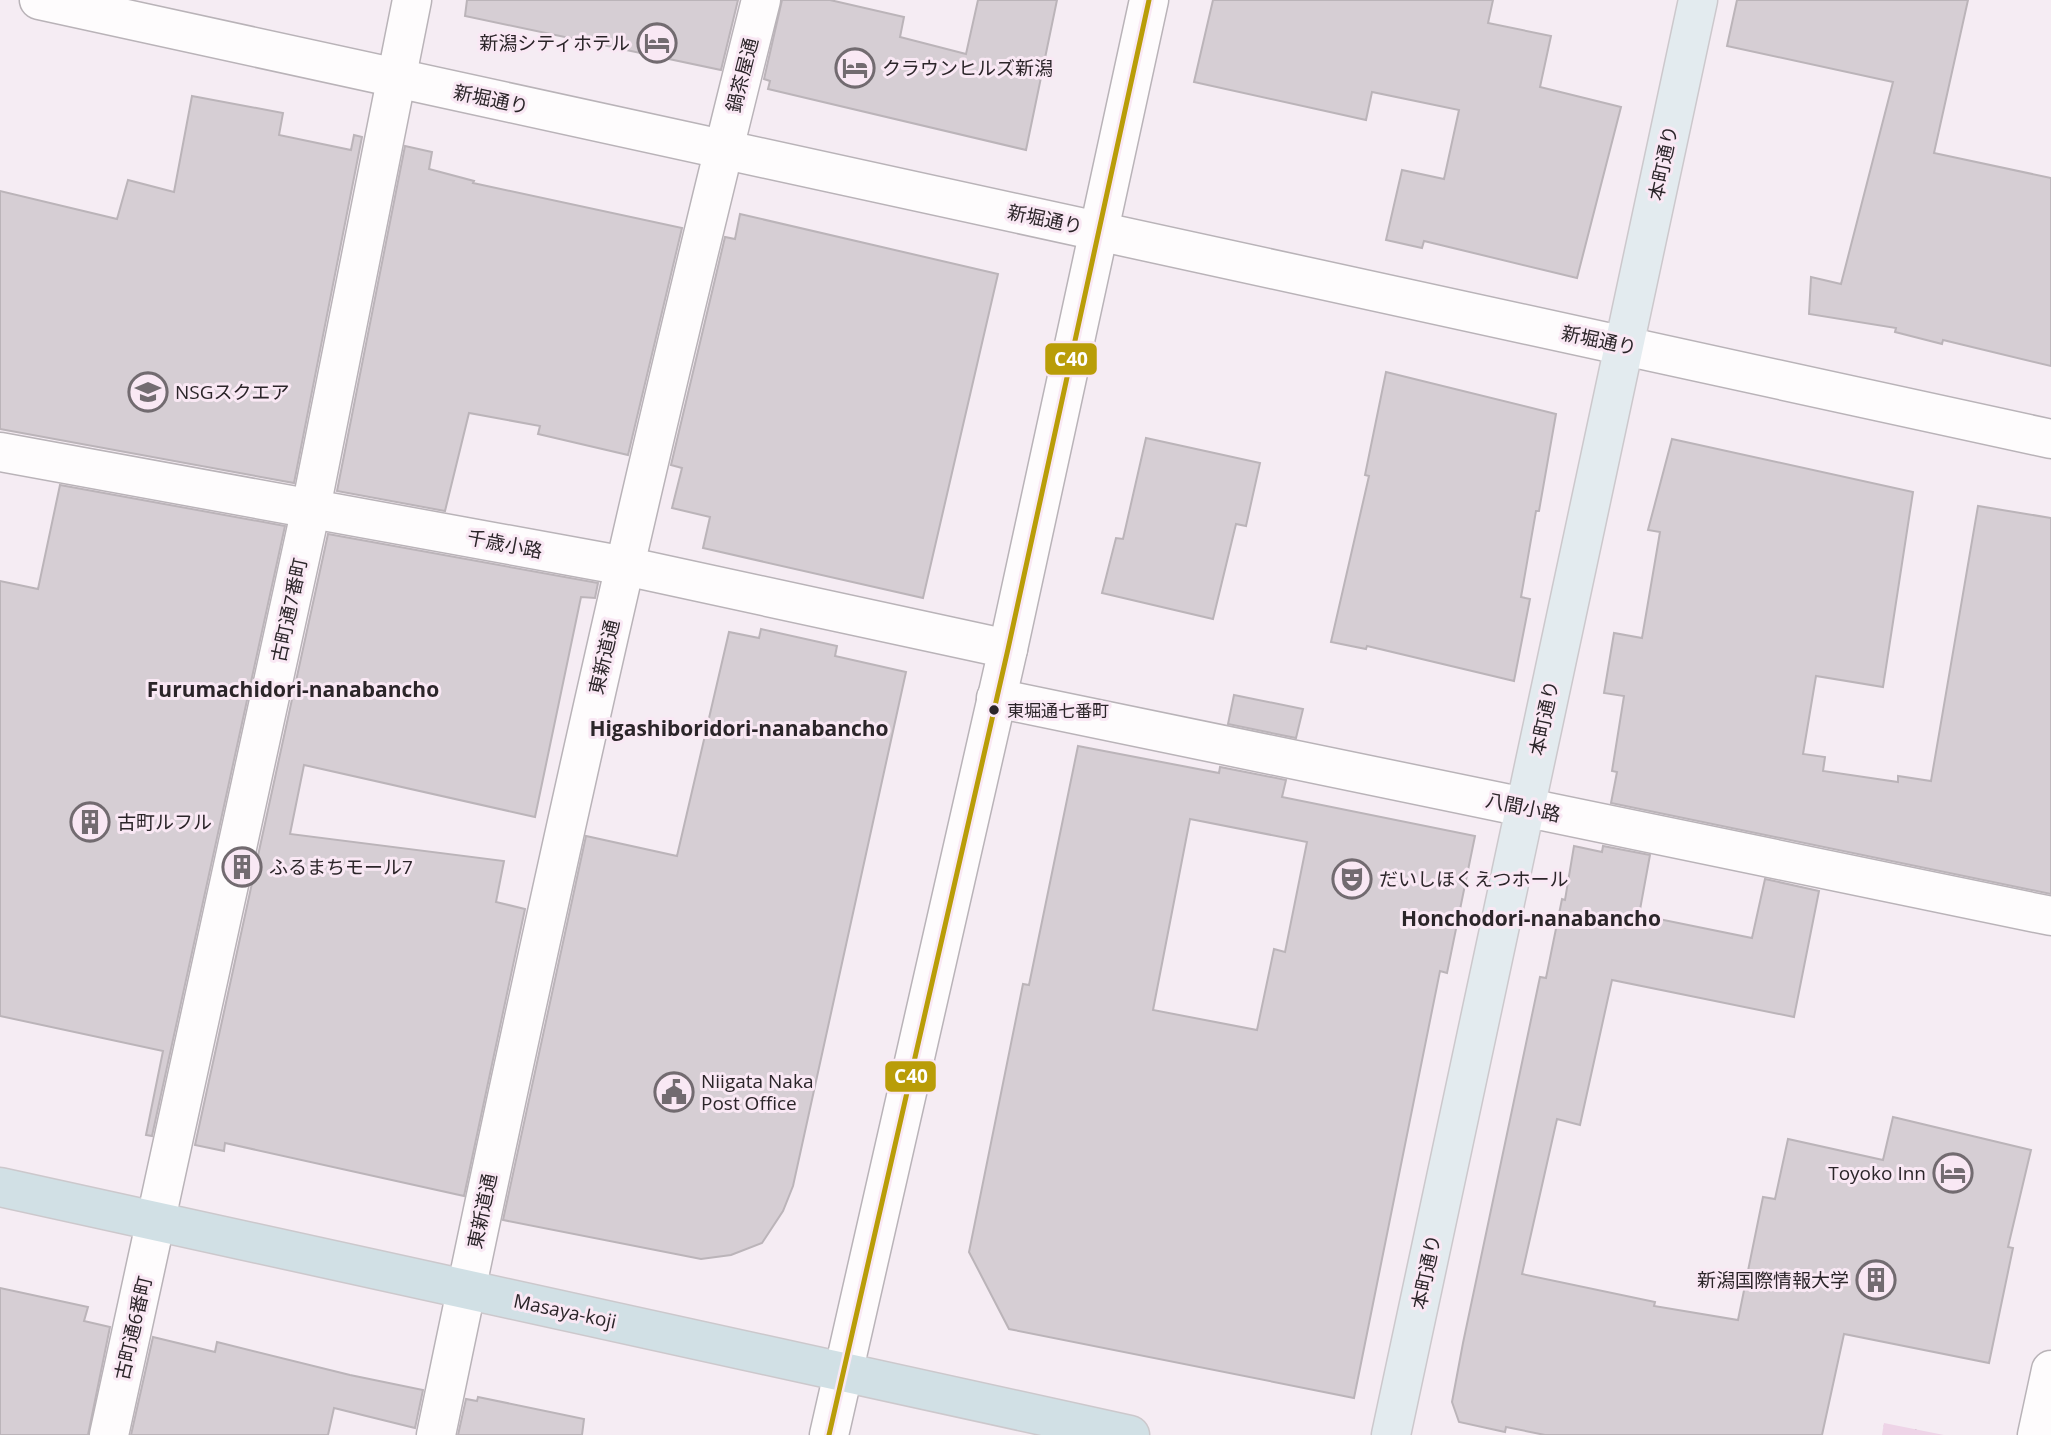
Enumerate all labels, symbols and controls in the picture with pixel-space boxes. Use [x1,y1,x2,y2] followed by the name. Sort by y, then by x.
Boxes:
[636,22,678,64] hotel icon: 新潟シティホテル
[479,30,630,56] place label: 新潟シティホテル
[720,35,764,115] street label: 鍋茶屋通
[834,47,876,89] hotel icon: クラウンヒルズ新潟
[882,55,1053,81] place label: クラウンヒルズ新潟
[451,78,531,120] street label: 新堀通り
[1642,123,1684,203] street label: 本町通り
[1005,198,1085,240] street label: 新堀通り
[1559,319,1639,361] street label: 新堀通り
[1044,342,1098,376] line badge: C40
[1054,346,1088,372] text: C40
[127,371,169,413] school or university icon: NSGスクエア
[175,379,290,405] place label: NSGスクエア
[465,524,545,564] street label: 千歳小路
[265,556,313,664] street label: 古町通7番町
[583,617,625,697] street label: 東新道通
[147,675,439,703] district label: Furumachidori-nanabancho
[1523,678,1565,758] street label: 本町通り
[1007,699,1109,722] place label: 東堀通七番町
[987,703,1001,717] marker: 東堀通七番町
[589,714,889,742] district label: Higashiboridori-nanabancho
[1483,786,1563,828] street label: 八間小路
[69,801,111,843] building icon: 古町ルフル
[117,809,212,835] place label: 古町ルフル
[221,846,263,888] building icon: ふるまちモール7
[269,854,413,880] place label: ふるまちモール7
[1331,858,1373,900] theatre icon: だいしほくえつホール
[1379,866,1568,892] place label: だいしほくえつホール
[1401,904,1661,932] district label: Honchodori-nanabancho
[884,1060,937,1093] line badge: C40
[894,1063,928,1089] text: C40
[701,1068,813,1116] place label: Niigata Naka Post Office
[653,1071,695,1113] public building icon: Niigata Naka Post Office
[1932,1152,1974,1194] hotel icon: Toyoko Inn
[1828,1160,1926,1186] place label: Toyoko Inn
[461,1171,503,1251] street label: 東新道通
[1405,1232,1447,1312] street label: 本町通り
[1855,1259,1897,1301] building icon: 新潟国際情報大学
[1697,1267,1849,1293] place label: 新潟国際情報大学
[108,1273,158,1383] street label: 古町通6番町
[511,1287,619,1335] street label: Masaya-koji

